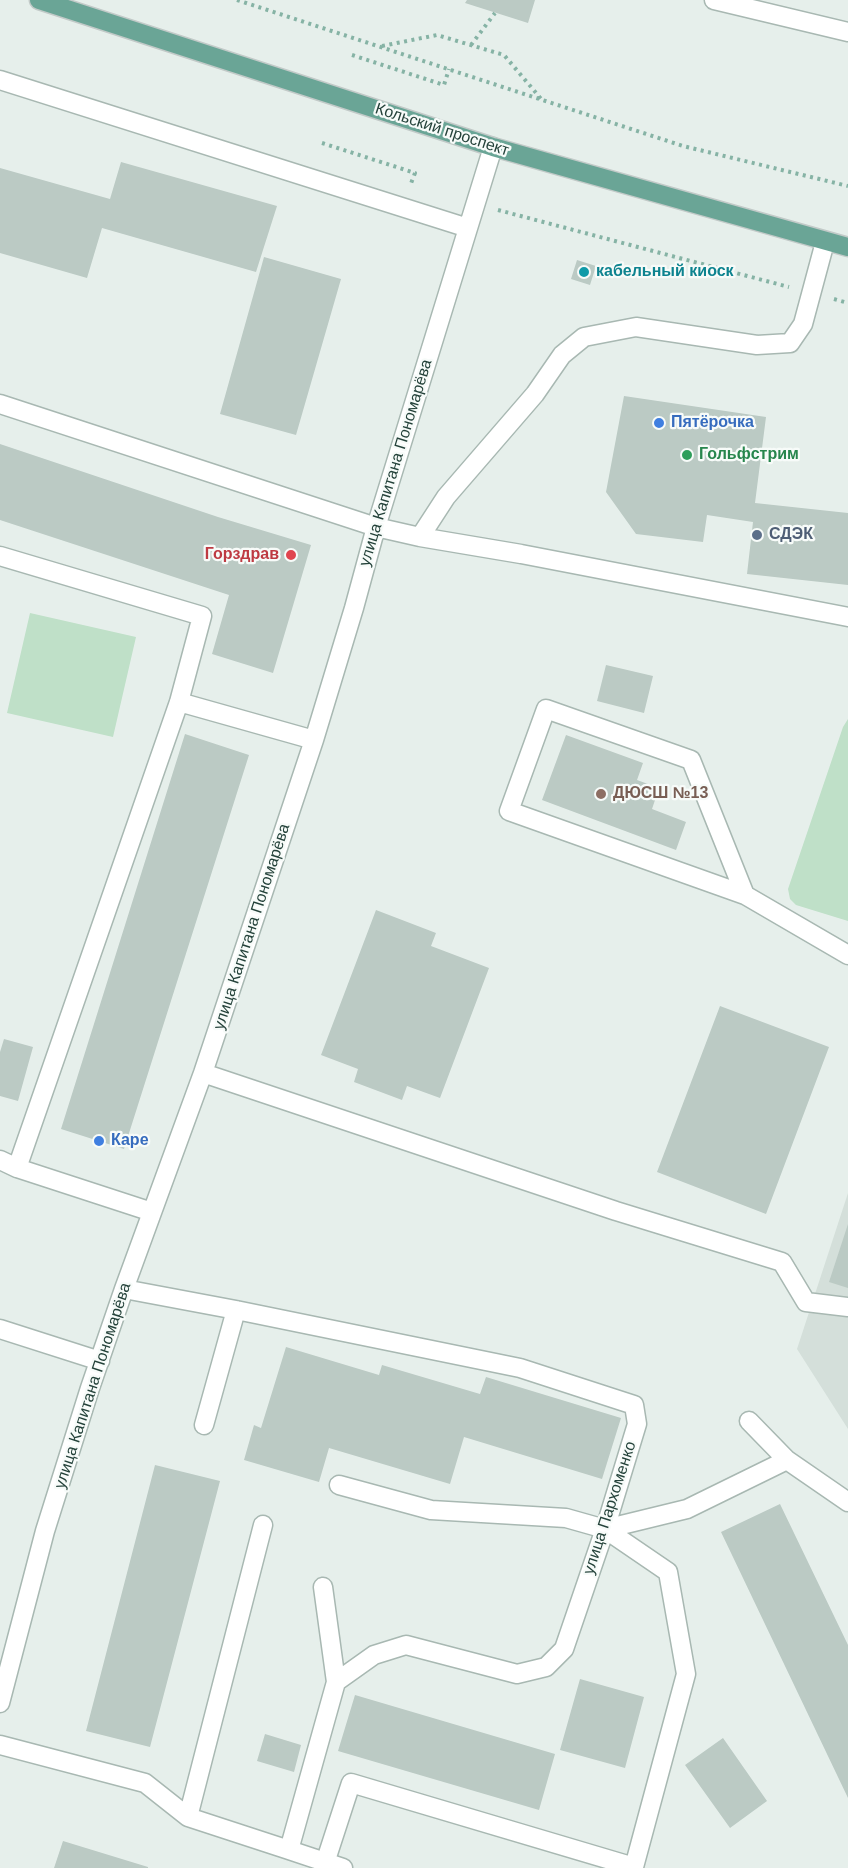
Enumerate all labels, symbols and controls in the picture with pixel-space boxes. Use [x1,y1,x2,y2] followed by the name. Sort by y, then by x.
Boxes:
[373,99,511,161] street label: Кольский проспект
[596,262,734,282] place label: кабельный киоск
[577,265,591,279] marker: кабельный киоск
[355,357,437,569] street label: улица Капитана Пономарёва
[671,413,754,433] place label: Пятёрочка
[652,416,666,430] marker: Пятёрочка
[699,445,799,465] place label: Гольфстрим
[680,448,694,462] marker: Гольфстрим
[769,525,813,545] place label: СДЭК
[750,528,764,542] marker: СДЭК
[205,545,279,565] place label: Горздрав
[284,548,298,562] marker: Горздрав
[613,784,708,804] place label: ДЮСШ №13
[594,787,608,801] marker: ДЮСШ №13
[210,822,294,1032] street label: улица Капитана Пономарёва
[111,1131,149,1151] place label: Каре
[92,1134,106,1148] marker: Каре
[51,1281,135,1491] street label: улица Капитана Пономарёва
[579,1439,641,1577] street label: улица Пархоменко

